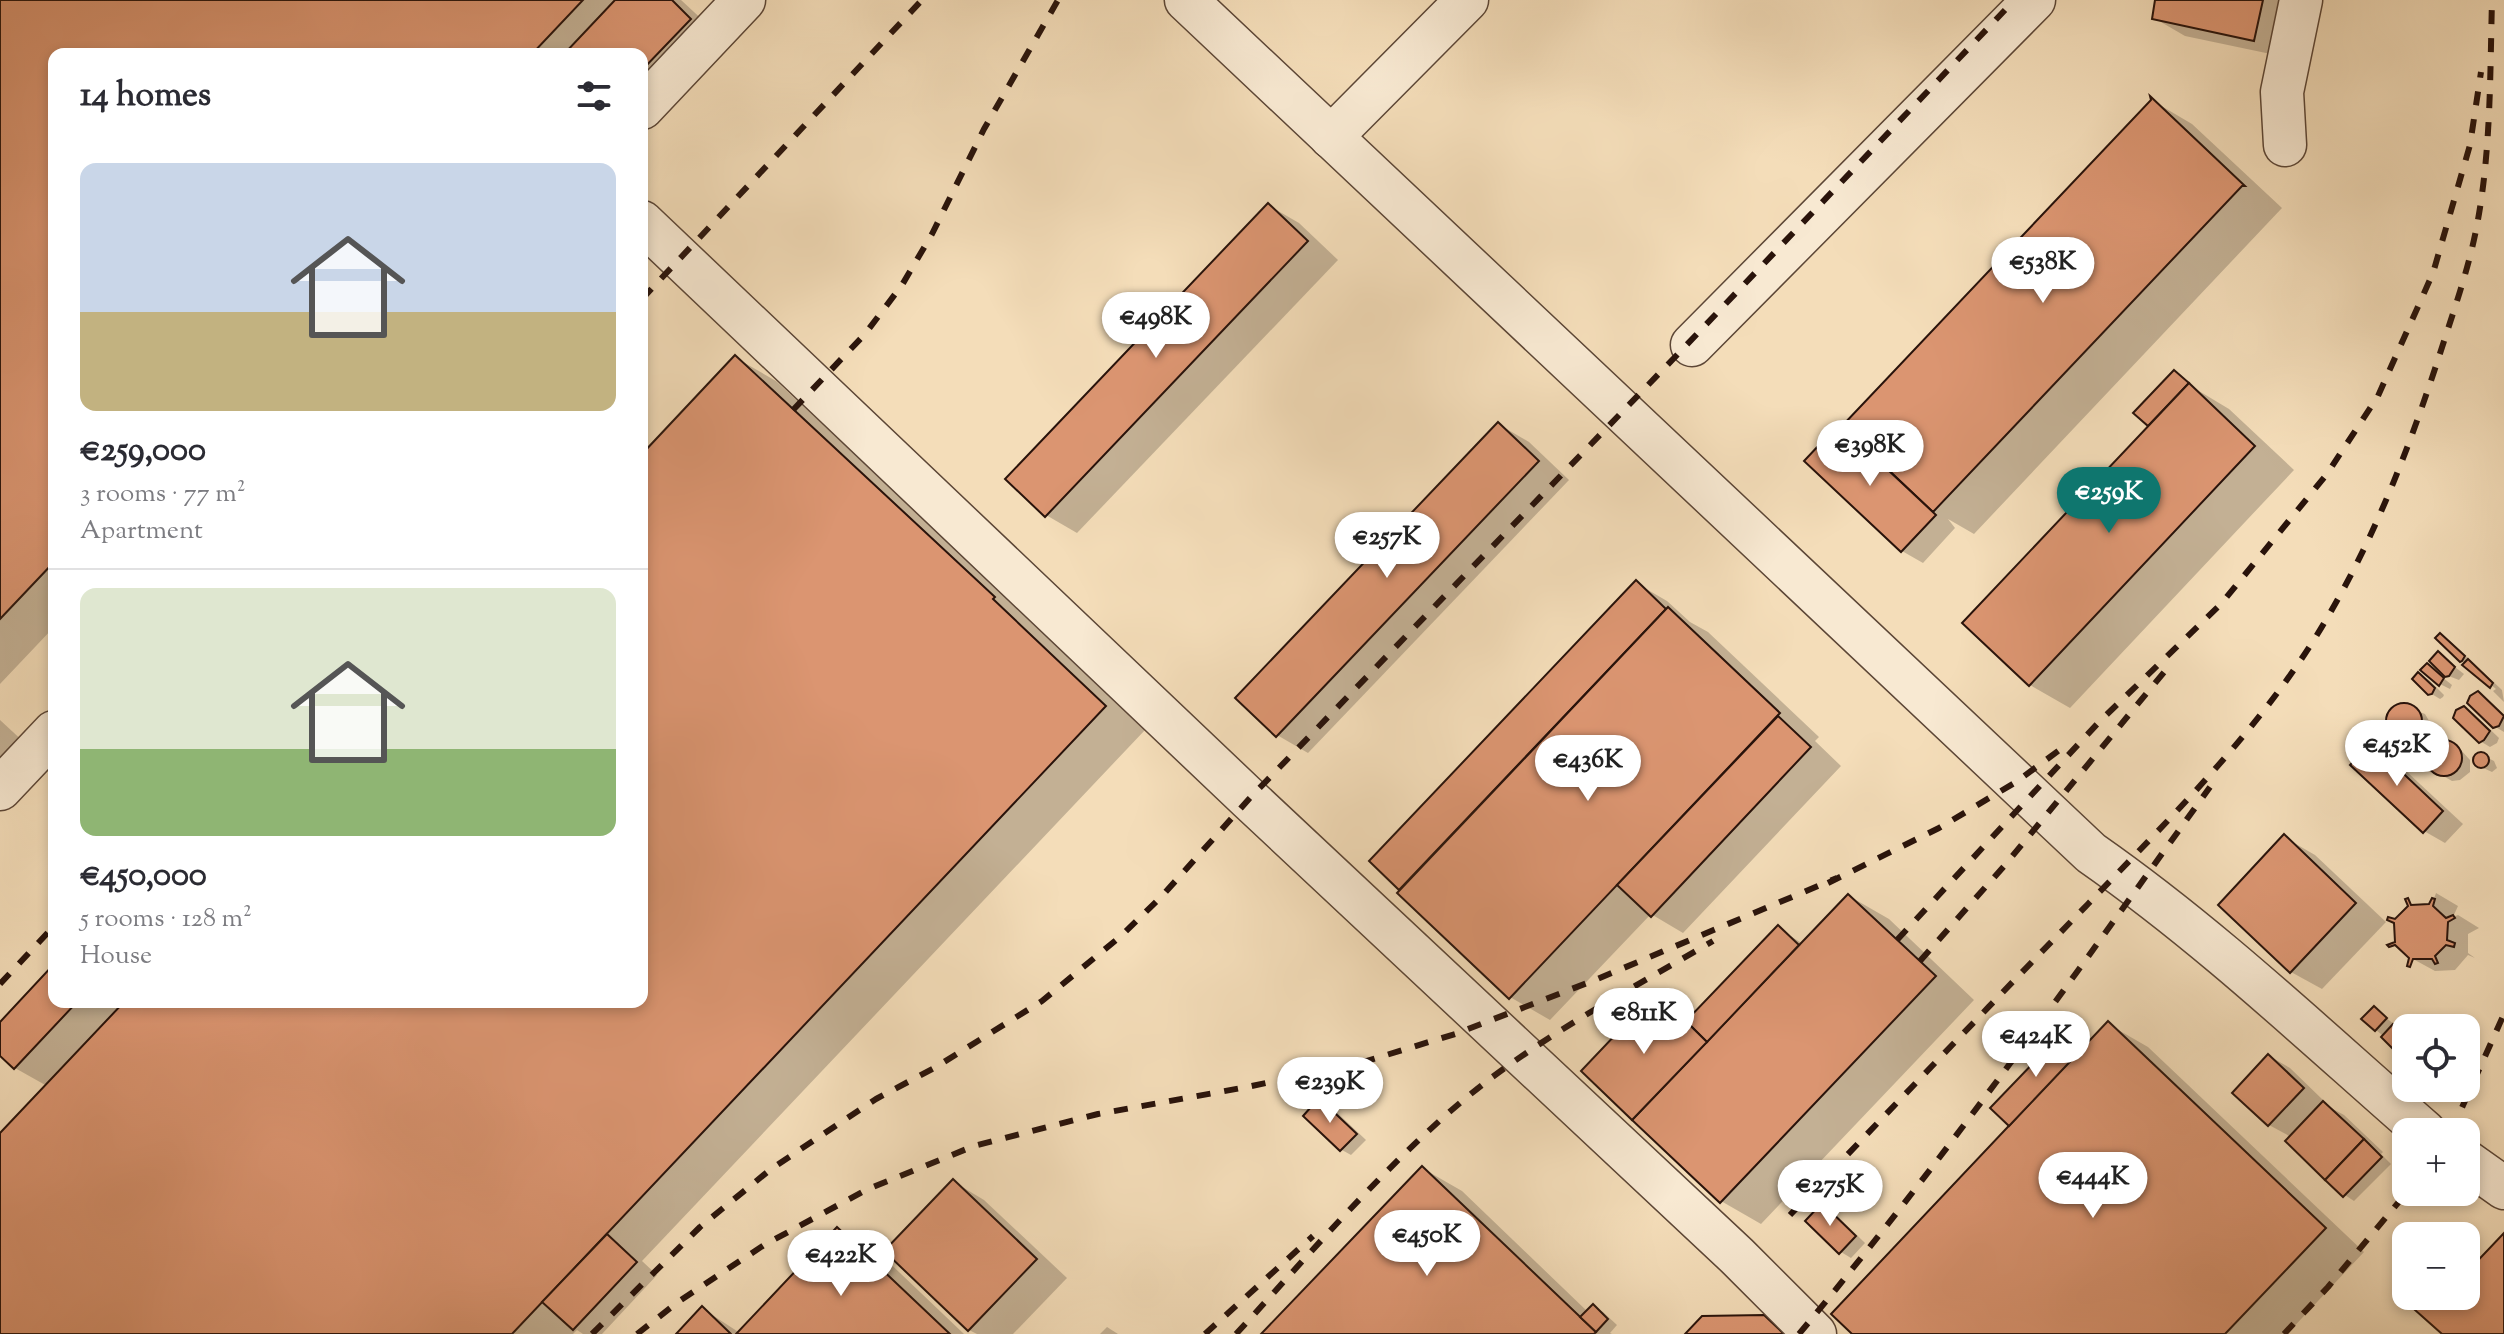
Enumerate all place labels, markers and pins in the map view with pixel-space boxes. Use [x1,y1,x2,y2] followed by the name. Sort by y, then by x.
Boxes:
[1987,237,2099,305] pin: €538K
[1100,292,1212,360] pin: €498K
[1814,420,1926,488] pin: €398K
[2053,467,2165,535] pin: €259K
[1331,512,1443,580] pin: €257K
[2341,720,2453,788] pin: €452K
[1532,735,1644,803] pin: €436K
[1588,988,1700,1056] pin: €811K
[1980,1011,2092,1079] pin: €424K
[1274,1057,1386,1125] pin: €239K
[2037,1152,2149,1220] pin: €444K
[1774,1160,1886,1228] pin: €275K
[1371,1210,1483,1278] pin: €450K
[785,1230,897,1298] pin: €422K

